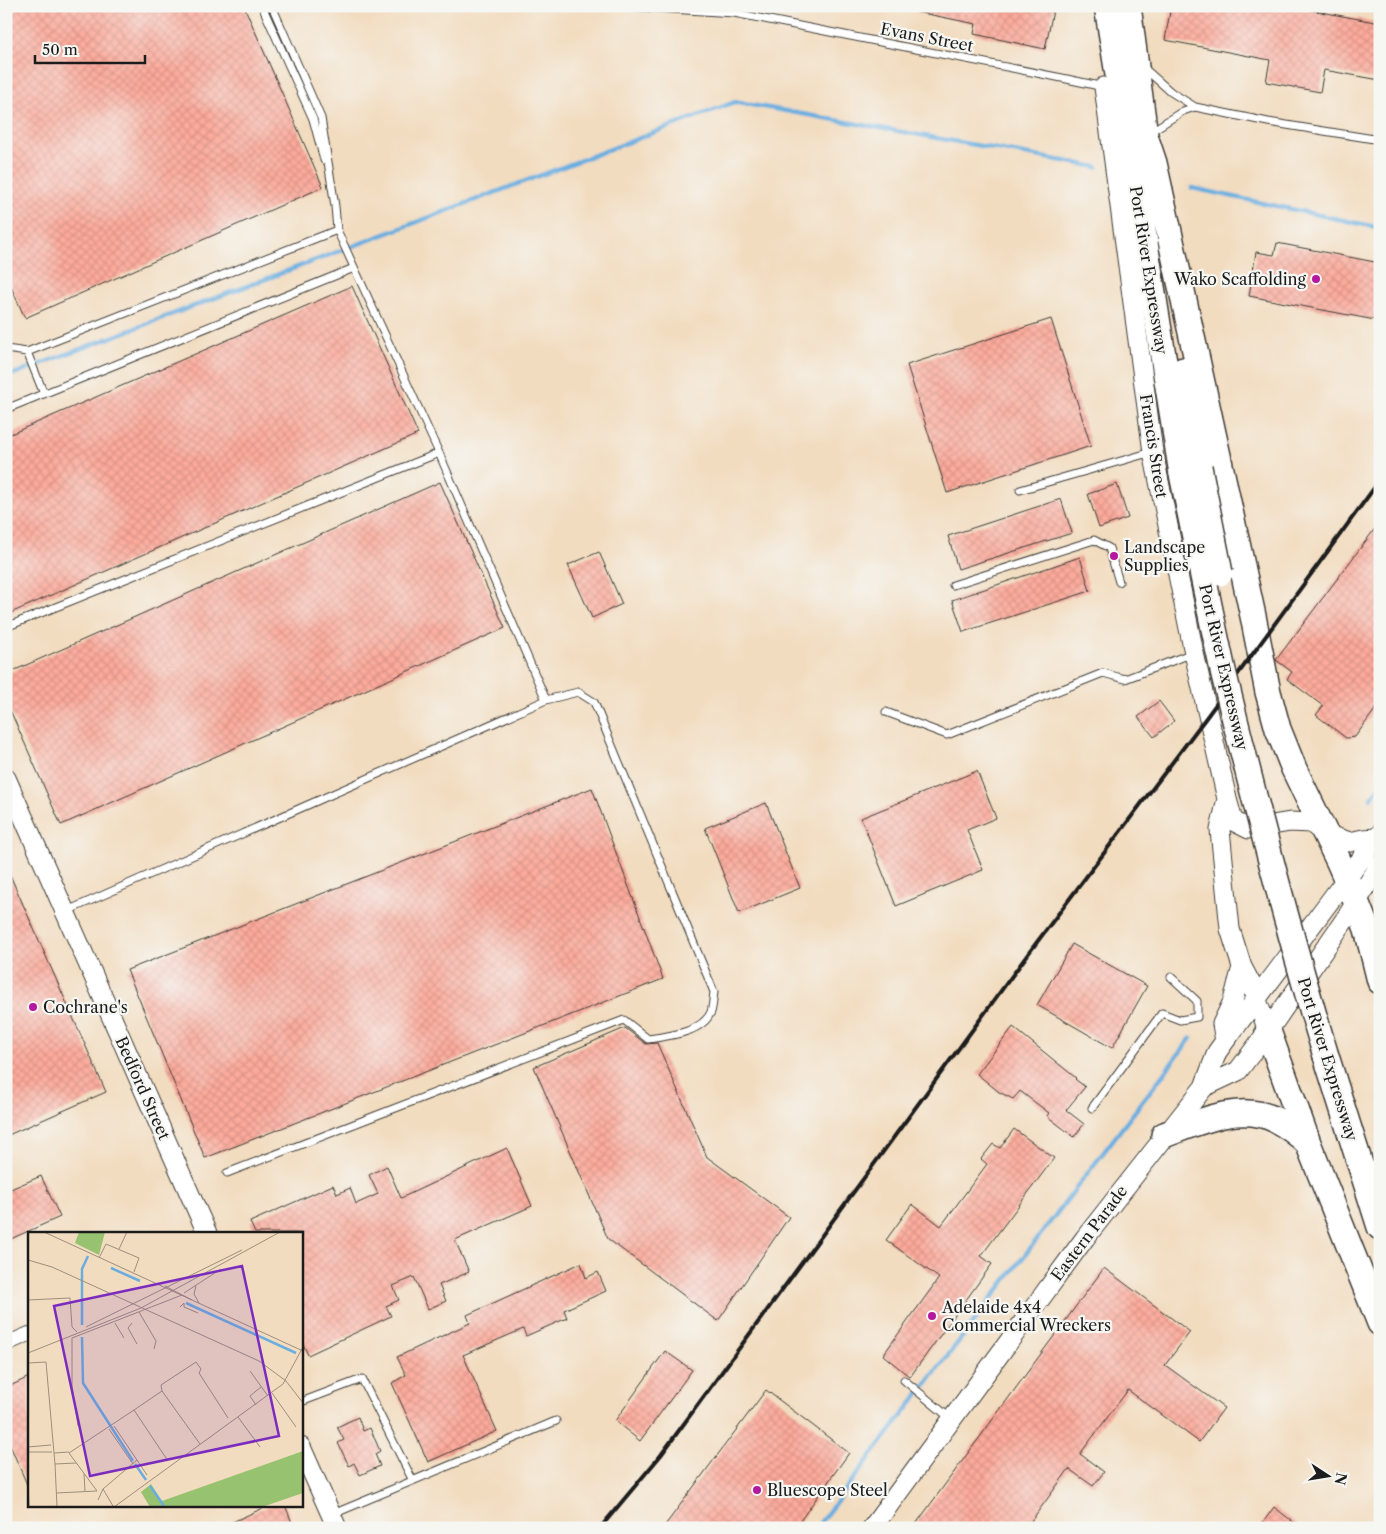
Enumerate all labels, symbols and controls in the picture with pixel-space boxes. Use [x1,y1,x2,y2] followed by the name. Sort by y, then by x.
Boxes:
[879,18,975,56] street label: Evans Street
[35,32,145,64] scale bar
[42,40,78,59] text: 50 m
[1126,184,1172,357] street label: Port River Expressway
[1173,269,1307,289] place label: Wako Scaffolding
[1310,273,1322,285] marker: Wako Scaffolding
[1136,392,1172,500] street label: Francis Street
[1124,537,1205,575] place label: Landscape Supplies
[1108,550,1120,562] marker: Landscape Supplies
[1195,582,1253,753] street label: Port River Expressway
[1294,975,1363,1144] street label: Port River Expressway
[43,997,128,1017] place label: Cochrane's
[27,1001,39,1013] marker: Cochrane's
[111,1033,175,1143] street label: Bedford Street
[1047,1181,1131,1285] street label: Eastern Parade
[28,1232,302,1506] inset map
[941,1297,1111,1335] place label: Adelaide 4x4 Commercial Wreckers
[926,1310,938,1322] marker: Adelaide 4x4 Commercial Wreckers
[1304,1452,1354,1502] north arrow
[1331,1471,1351,1487] text: N
[767,1480,888,1500] place label: Bluescope Steel
[751,1484,763,1496] marker: Bluescope Steel

